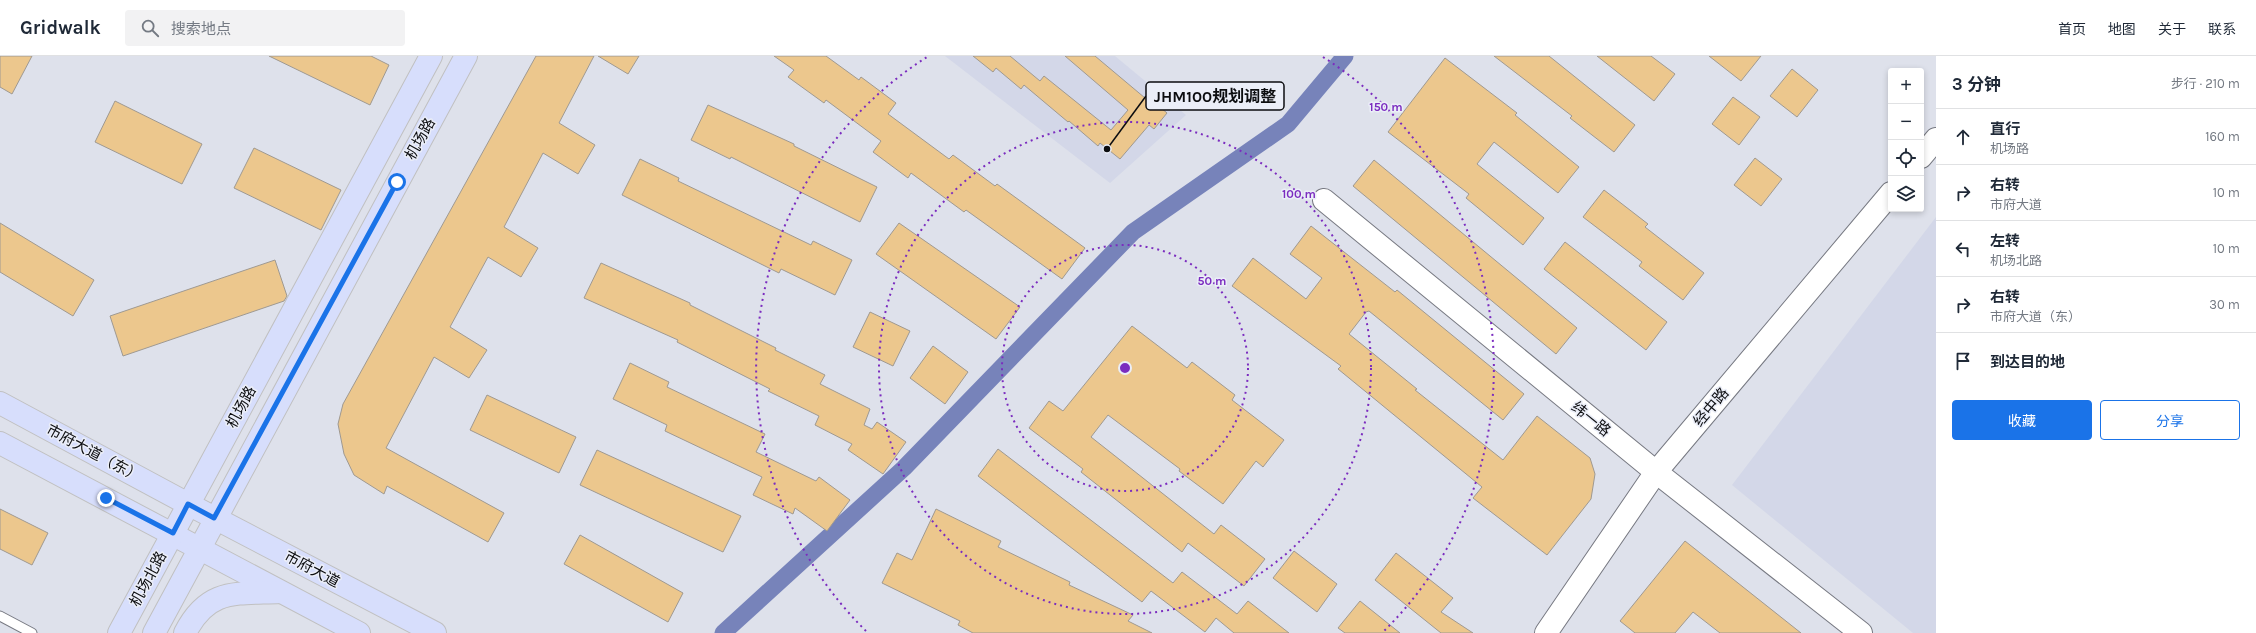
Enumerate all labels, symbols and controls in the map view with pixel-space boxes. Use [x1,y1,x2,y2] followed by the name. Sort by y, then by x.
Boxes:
[125,10,405,46] search box
[20,17,101,39] text: Gridwalk
[139,17,161,39] icon: search
[171,20,231,38] text: 搜索地点
[2058,21,2086,38] text: 首页
[2108,21,2136,38] text: 地图
[2158,21,2186,38] text: 关于
[2208,21,2236,38] text: 联系
[1888,68,1924,212] map controls
[1888,68,1924,104] button: +
[1952,74,2001,94] text: 3 分钟
[2171,76,2240,91] text: 步行 · 210 m
[1146,82,1284,110] callout: JHM100规划调整
[1154,87,1276,106] text: JHM100规划调整
[1369,100,1403,114] text: 150 m
[1888,104,1924,140] button: −
[401,115,439,163] street label: 机场路
[1990,120,2020,138] text: 直行
[1952,126,1974,148] icon: ahead
[2205,129,2240,144] text: 160 m
[1888,140,1924,176] button: locate
[1990,141,2029,156] text: 机场路
[388,173,406,191] route start
[1888,176,1924,212] button: layers
[1990,176,2020,194] text: 右转
[1952,182,1974,204] icon: right
[2213,185,2240,200] text: 10 m
[1282,187,1316,201] text: 100 m
[1990,197,2042,212] text: 市府大道
[1990,232,2020,250] text: 左转
[1952,238,1974,260] icon: left
[2213,241,2240,256] text: 10 m
[1990,253,2042,268] text: 机场北路
[1198,274,1227,288] text: 50 m
[1990,288,2020,306] text: 右转
[1952,294,1974,316] icon: right
[2209,297,2240,312] text: 30 m
[1990,309,2081,324] text: 市府大道（东）
[1952,350,1974,372] icon: arrive
[1990,353,2065,371] text: 到达目的地
[1118,361,1132,375] centre of rings
[222,383,260,431] street label: 机场路
[1690,384,1732,430] street label: 经中路
[1568,398,1614,440] street label: 纬一路
[1952,400,2092,440] button: 收藏
[2100,400,2240,440] button: 分享
[43,420,145,486] street label: 市府大道（东）
[97,489,115,507] route end
[281,547,343,591] street label: 市府大道
[126,548,170,610] street label: 机场北路

